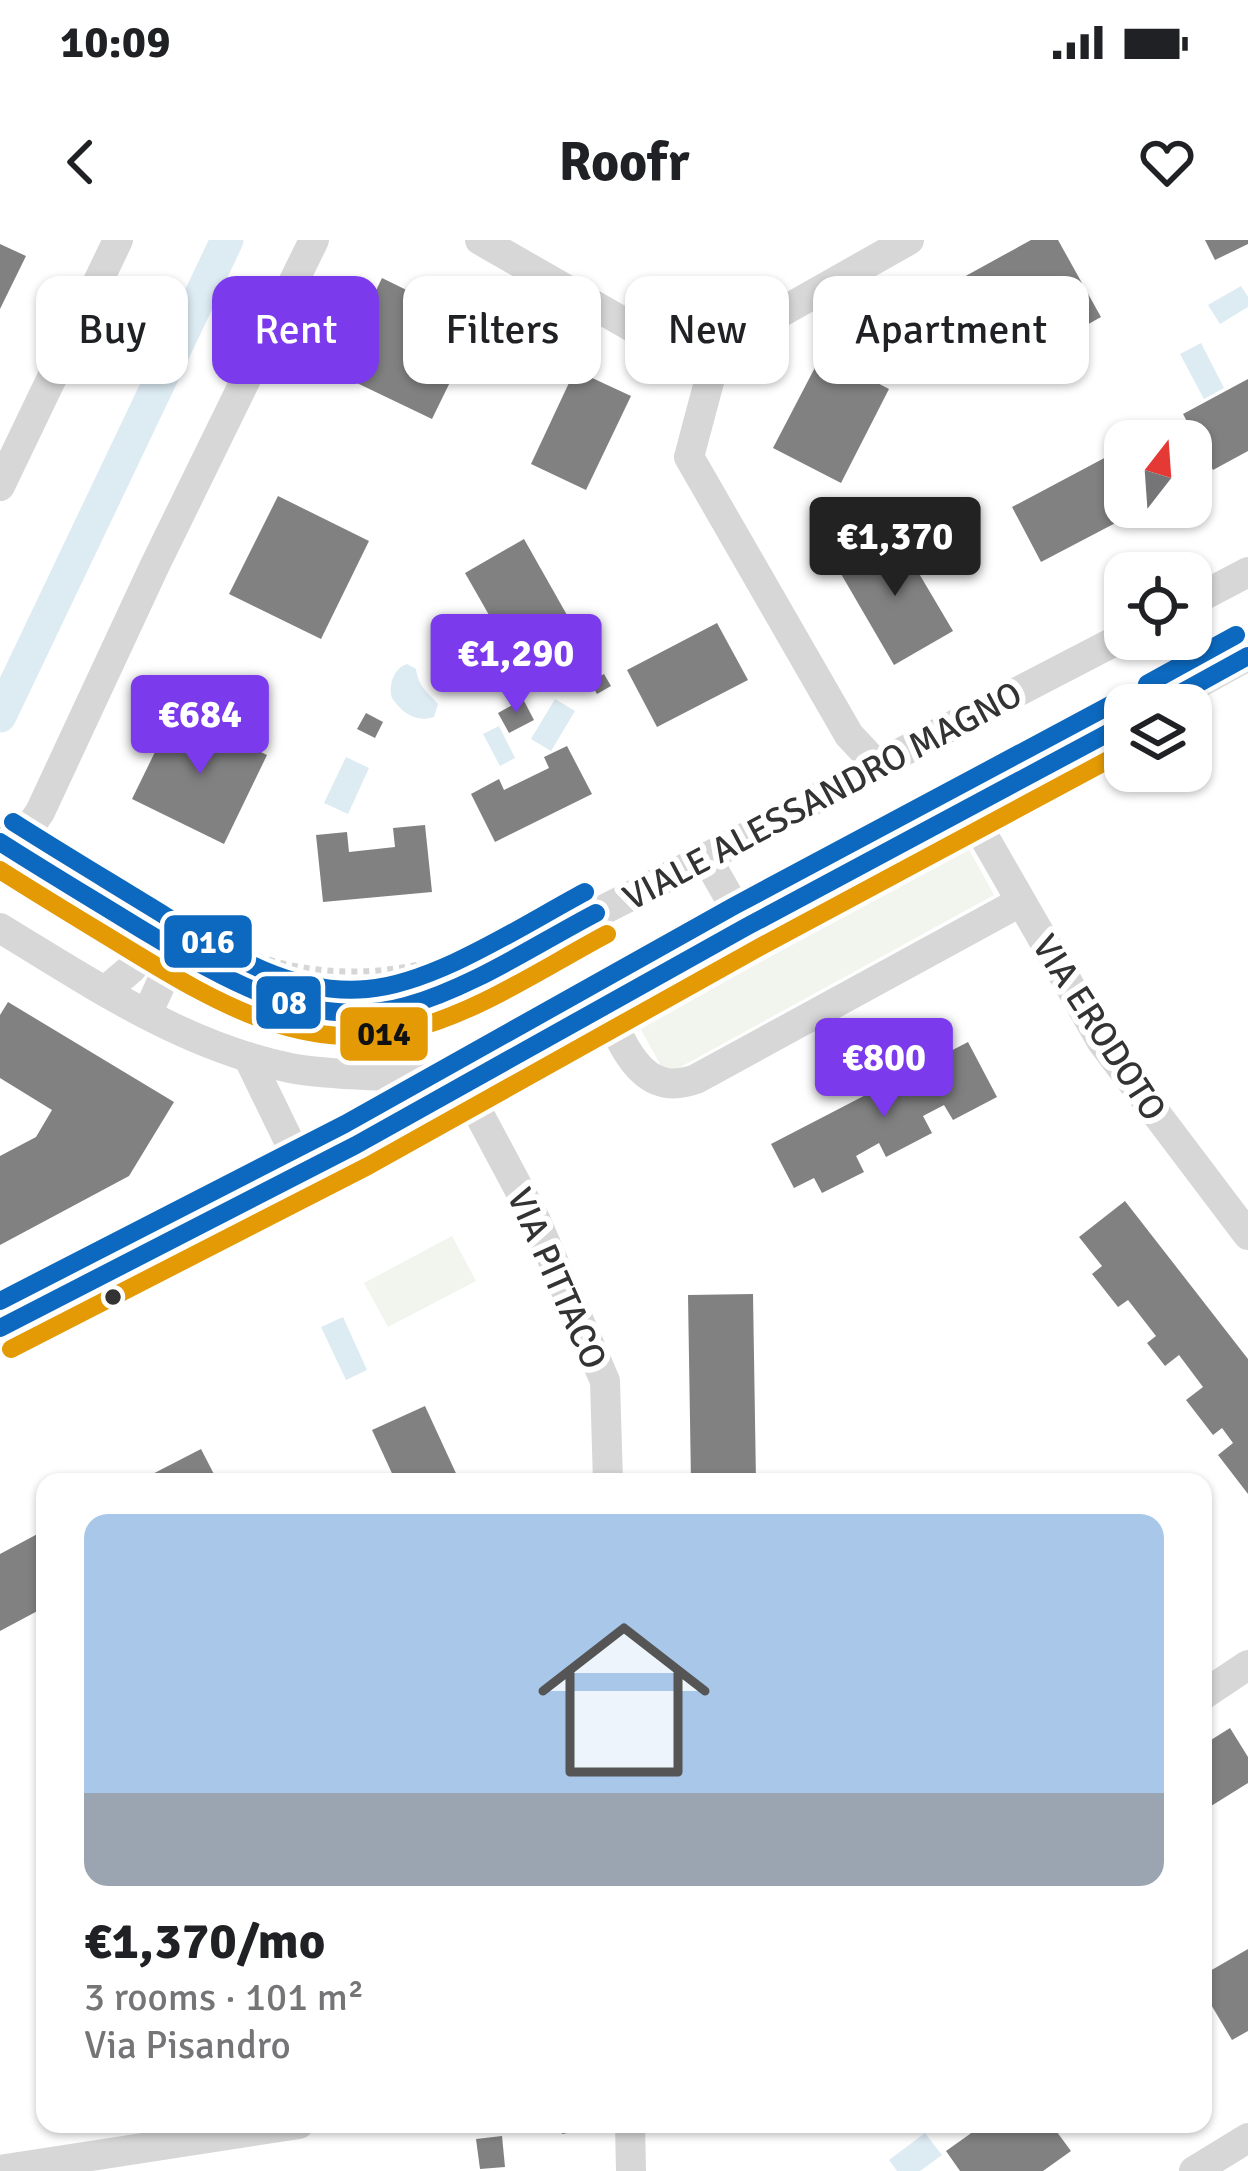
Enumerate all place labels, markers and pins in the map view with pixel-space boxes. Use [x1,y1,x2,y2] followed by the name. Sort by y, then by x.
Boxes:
[797,497,993,599] pin: €1,370
[418,614,614,716] pin: €1,290
[129,675,271,777] pin: €684
[813,1018,955,1120] pin: €800
[102,1286,124,1308] unlabelled marker

